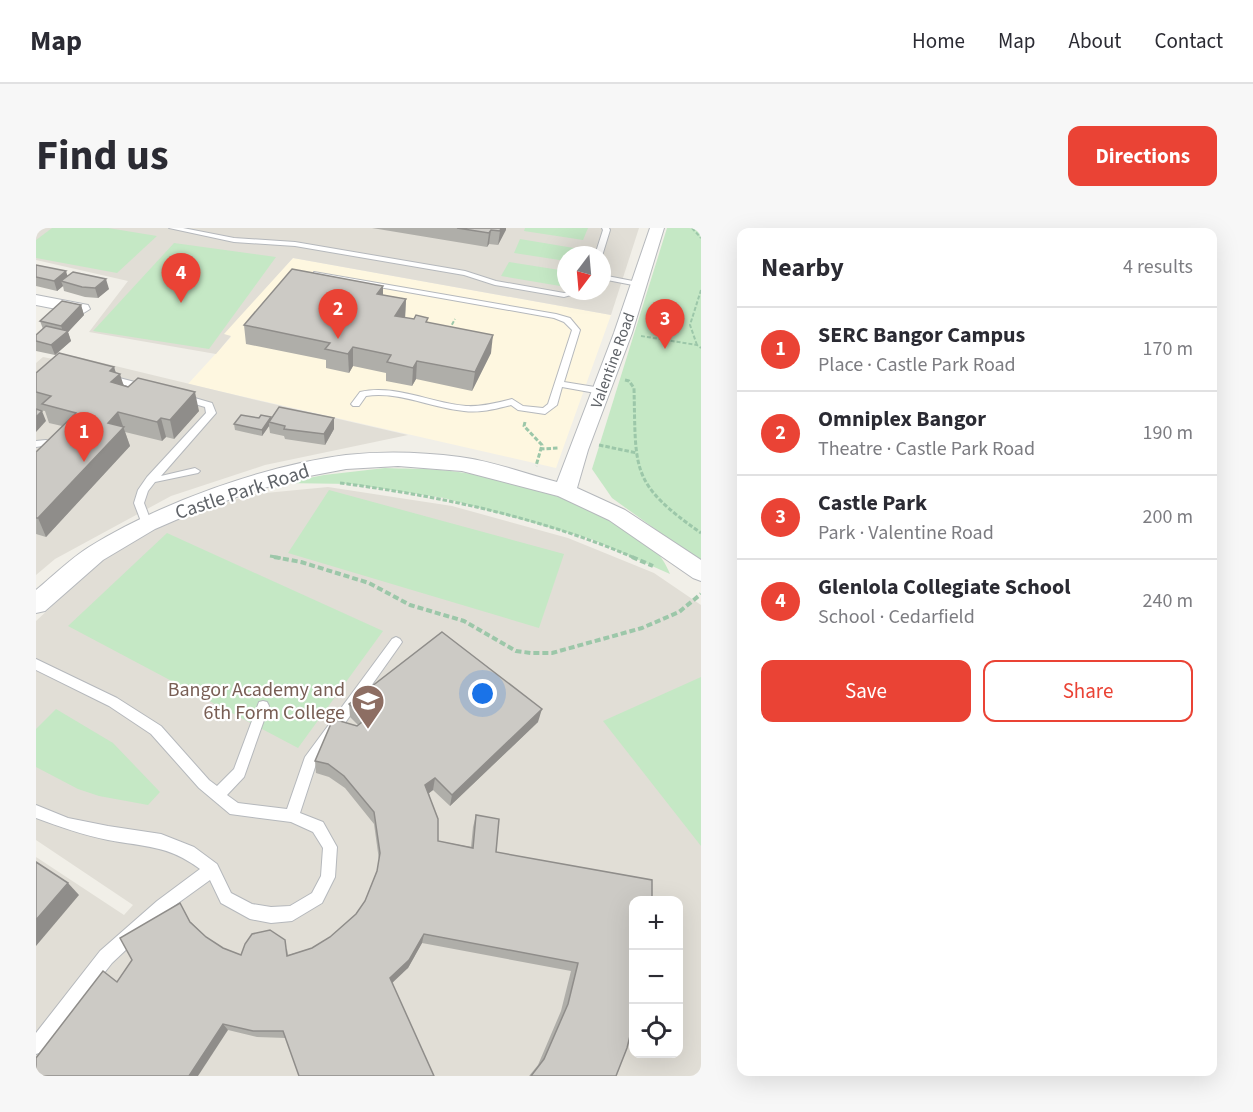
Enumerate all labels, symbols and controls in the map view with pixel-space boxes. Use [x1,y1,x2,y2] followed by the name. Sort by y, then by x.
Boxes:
[30,21,82,61] text: Map
[912,26,965,56] text: Home
[998,26,1036,56] text: Map
[1069,26,1121,56] text: About
[1154,26,1223,56] text: Contact
[36,126,169,186] text: Find us
[1068,126,1217,186] button: Directions
[557,246,611,300] north arrow
[761,249,844,286] text: Nearby
[1123,253,1193,281] text: 4 results
[162,254,200,303] pin: 4
[318,290,358,339] pin: 2
[646,300,684,349] pin: 3
[585,309,640,411] street label: Valentine Road
[818,319,1025,351] text: SERC Bangor Campus
[775,335,786,363] text: 1
[1143,335,1193,363] text: 170 m
[818,351,1016,379] text: Place · Castle Park Road
[818,403,986,435] text: Omniplex Bangor
[64,412,104,462] pin: 1
[775,419,786,447] text: 2
[1143,419,1193,447] text: 190 m
[818,435,1035,463] text: Theatre · Castle Park Road
[172,457,313,527] street label: Castle Park Road
[818,487,927,519] text: Castle Park
[775,503,786,531] text: 3
[1143,503,1193,531] text: 200 m
[818,519,994,547] text: Park · Valentine Road
[818,571,1071,603] text: Glenlola Collegiate School
[775,587,786,615] text: 4
[1143,587,1193,615] text: 240 m
[818,603,975,631] text: School · Cedarfield
[761,660,971,722] button: Save
[983,660,1193,722] button: Share
[168,676,345,727] place label: Bangor Academy and 6th Form College
[468,679,497,708] your location
[350,683,386,730] school or university icon: Bangor Academy and 6th Form College
[629,896,683,1058] map controls
[629,896,683,950] button: +
[629,950,683,1004] button: −
[629,1004,683,1058] button: locate

